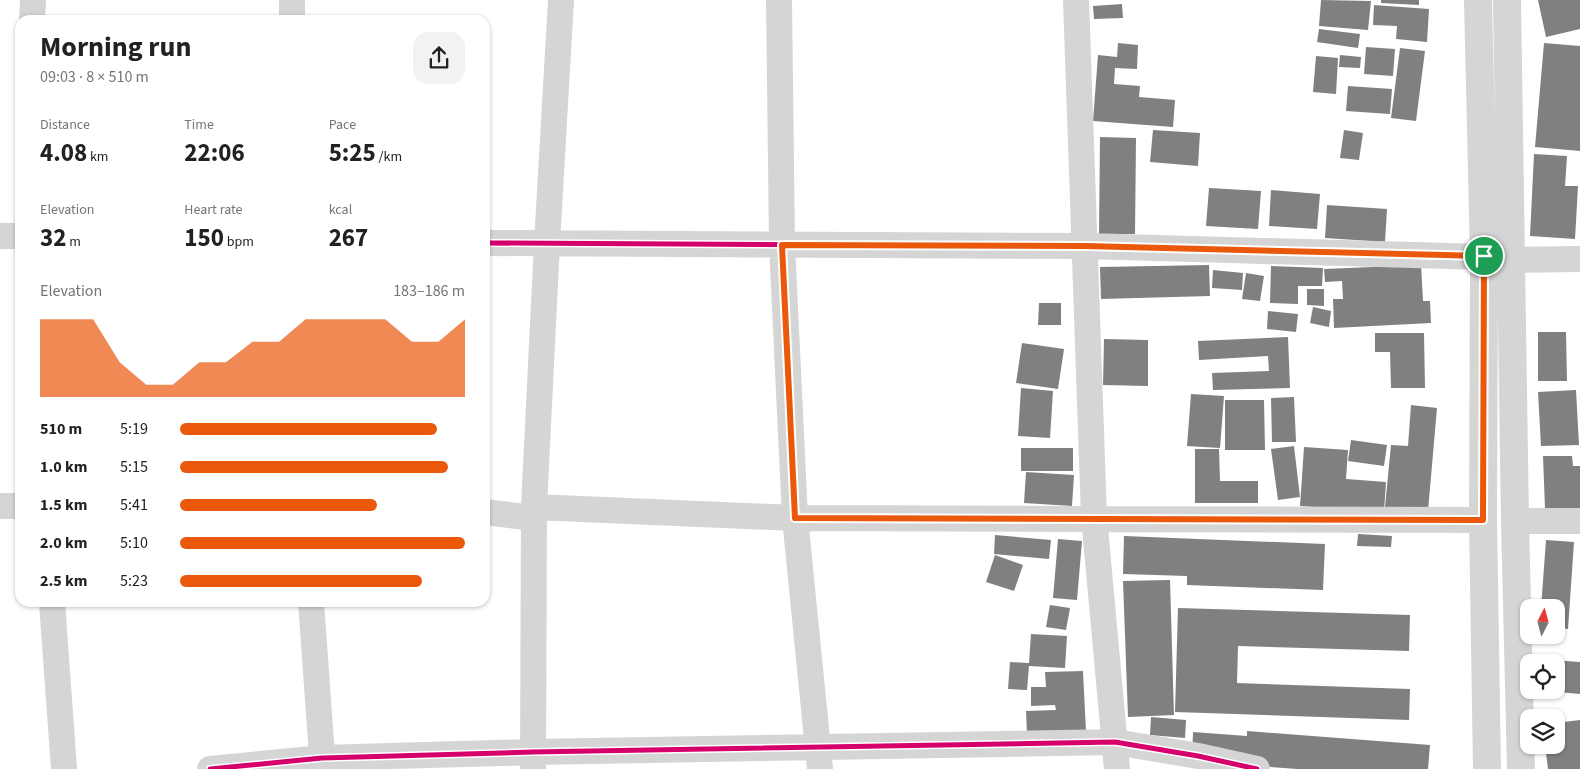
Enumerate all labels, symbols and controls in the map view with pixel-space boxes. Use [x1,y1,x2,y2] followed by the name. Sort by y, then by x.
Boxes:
[40,27,191,67] text: Morning run
[413,32,465,84] button: share
[40,66,149,88] text: 09:03 · 8 × 510 m
[40,115,90,135] text: Distance
[184,115,214,135] text: Time
[329,115,356,135] text: Pace
[40,135,87,171] text: 4.08
[184,135,245,171] text: 22:06
[329,135,376,171] text: 5:25
[87,147,108,167] text: km
[376,147,402,167] text: /km
[40,200,95,220] text: Elevation
[184,200,243,220] text: Heart rate
[329,200,352,220] text: kcal
[40,220,66,256] text: 32
[184,220,224,256] text: 150
[329,220,368,256] text: 267
[66,232,81,252] text: m
[224,232,254,252] text: bpm
[1463,235,1505,277] pin
[1470,242,1498,270] icon: arrive
[40,280,102,302] text: Elevation
[393,280,465,302] text: 183–186 m
[40,418,82,440] text: 510 m
[120,418,148,440] text: 5:19
[40,456,87,478] text: 1.0 km
[120,456,148,478] text: 5:15
[40,494,87,516] text: 1.5 km
[120,494,148,516] text: 5:41
[40,532,87,554] text: 2.0 km
[120,532,148,554] text: 5:10
[40,570,87,592] text: 2.5 km
[120,570,148,592] text: 5:23
[1520,599,1565,644] north arrow
[1520,599,1565,754] map controls
[1520,654,1565,699] button: locate
[1520,709,1565,754] button: layers

